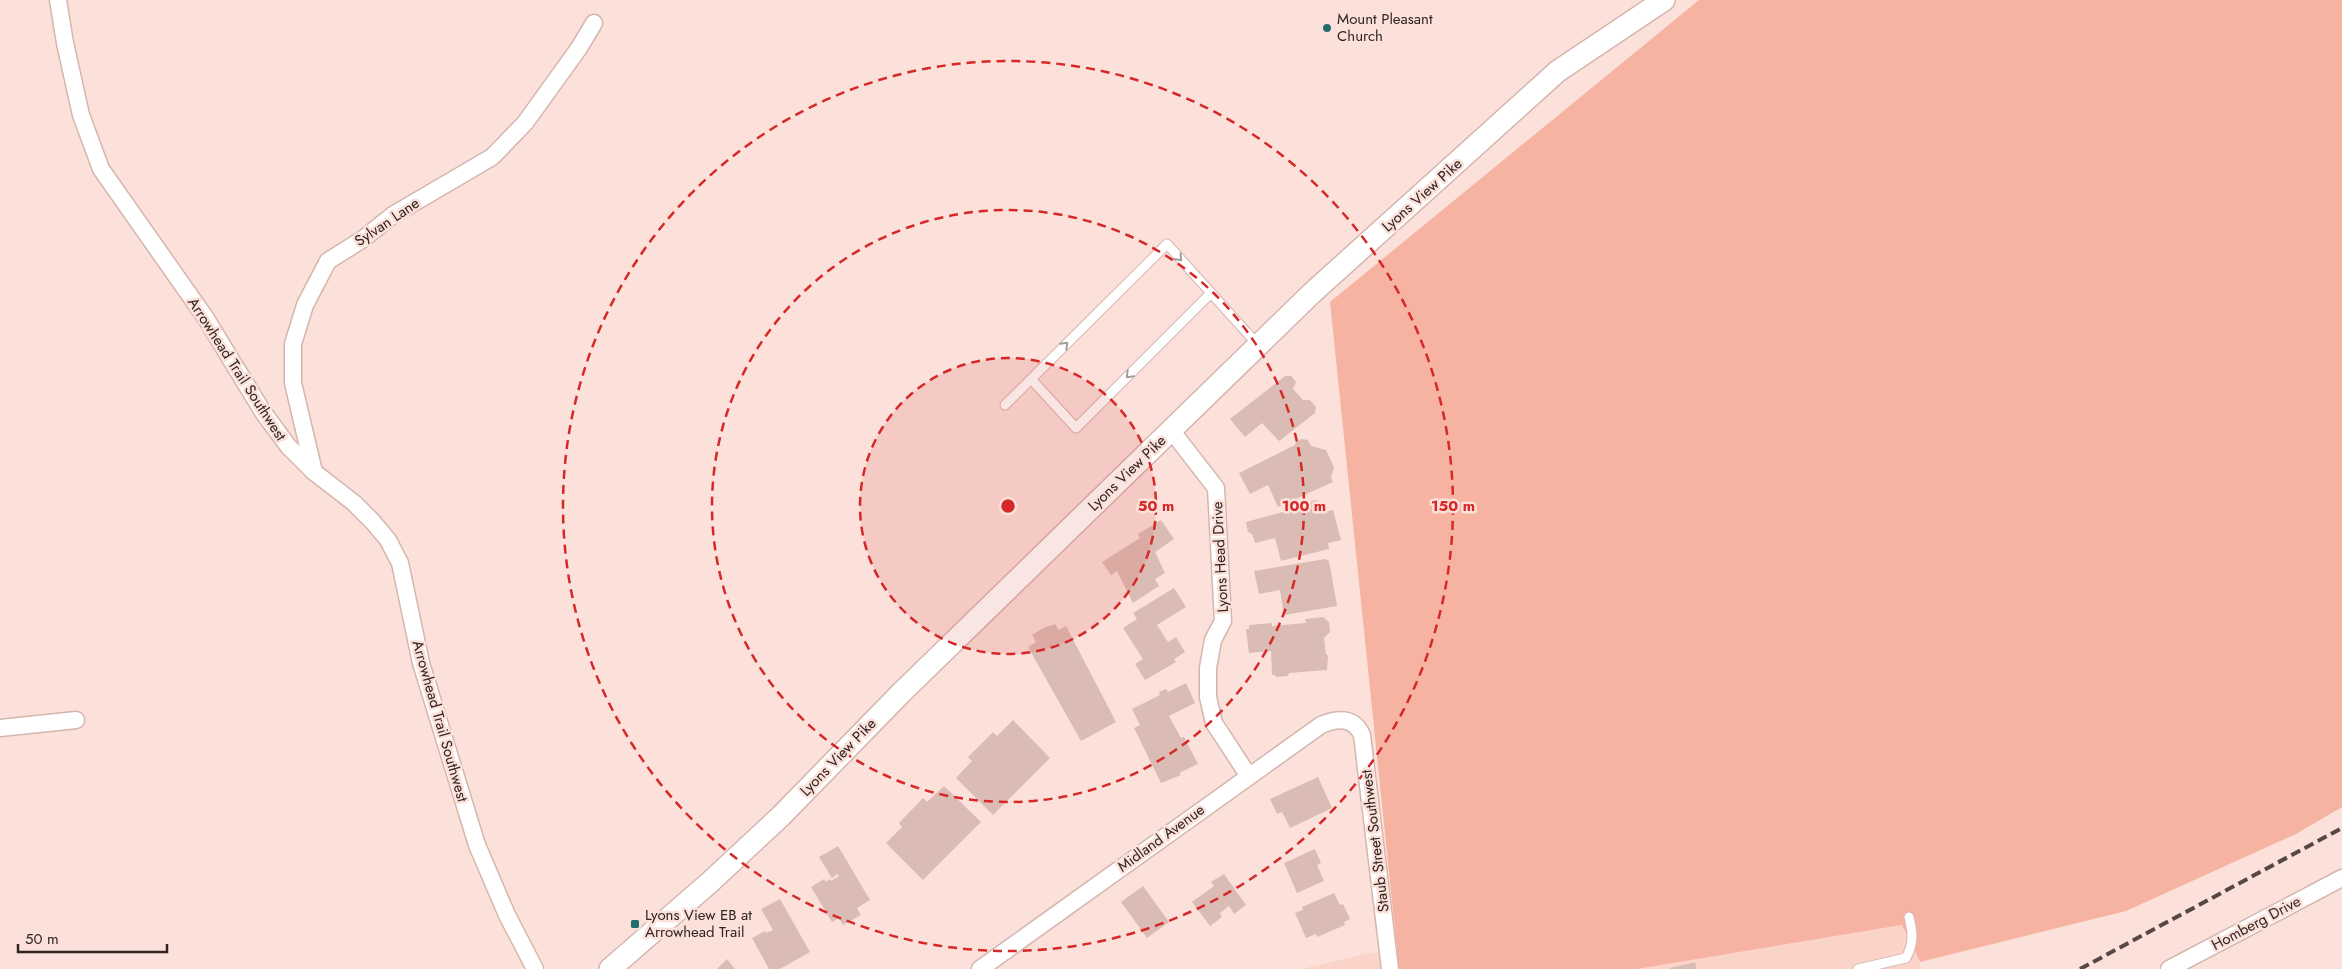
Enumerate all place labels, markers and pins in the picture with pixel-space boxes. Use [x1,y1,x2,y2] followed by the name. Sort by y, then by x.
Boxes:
[1337,8,1433,47] place label: Mount Pleasant Church
[1321,22,1333,34] marker: Mount Pleasant Church
[999,497,1017,515] centre of rings
[645,904,752,943] place label: Lyons View EB at Arrowhead Trail
[629,918,641,930] marker: Lyons View EB at Arrowhead Trail

